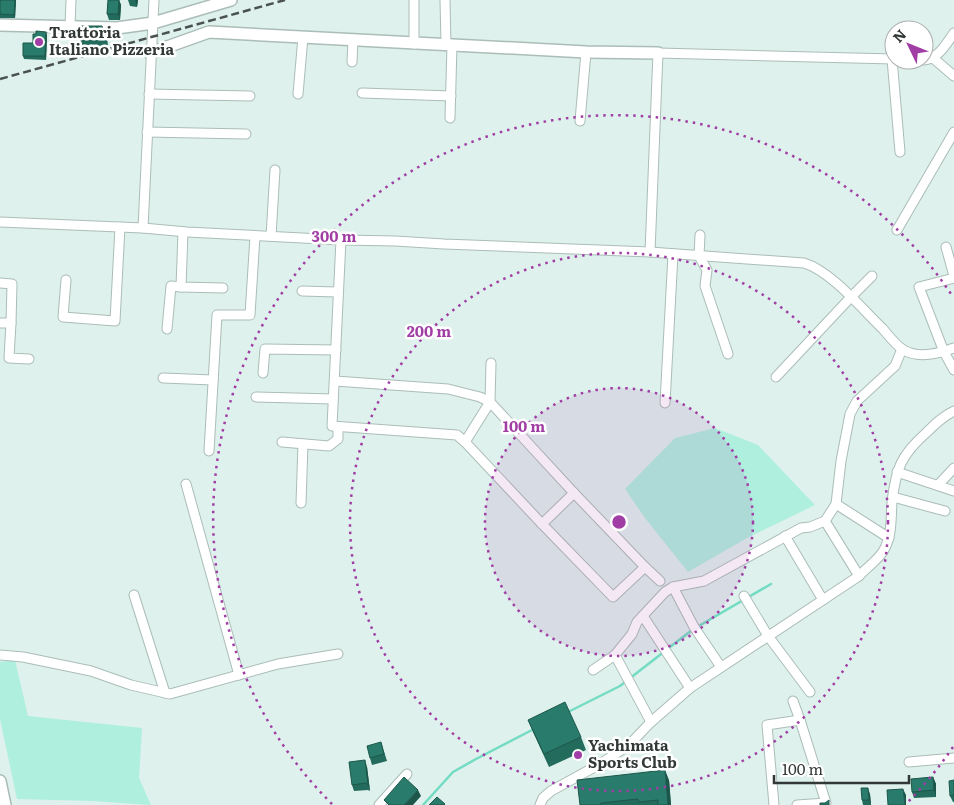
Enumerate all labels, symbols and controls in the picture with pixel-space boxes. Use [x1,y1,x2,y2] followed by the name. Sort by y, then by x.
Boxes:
[49,20,174,60] place label: Trattoria Italiano Pizzeria
[884,20,934,70] north arrow
[887,24,910,47] text: N
[33,36,45,48] marker: Trattoria Italiano Pizzeria
[312,224,356,247] text: 300 m
[407,319,451,342] text: 200 m
[503,414,545,437] text: 100 m
[610,513,628,531] centre of rings
[588,733,677,773] place label: Yachimata Sports Club
[572,749,584,761] marker: Yachimata Sports Club
[774,752,909,784] scale bar
[782,757,823,780] text: 100 m

